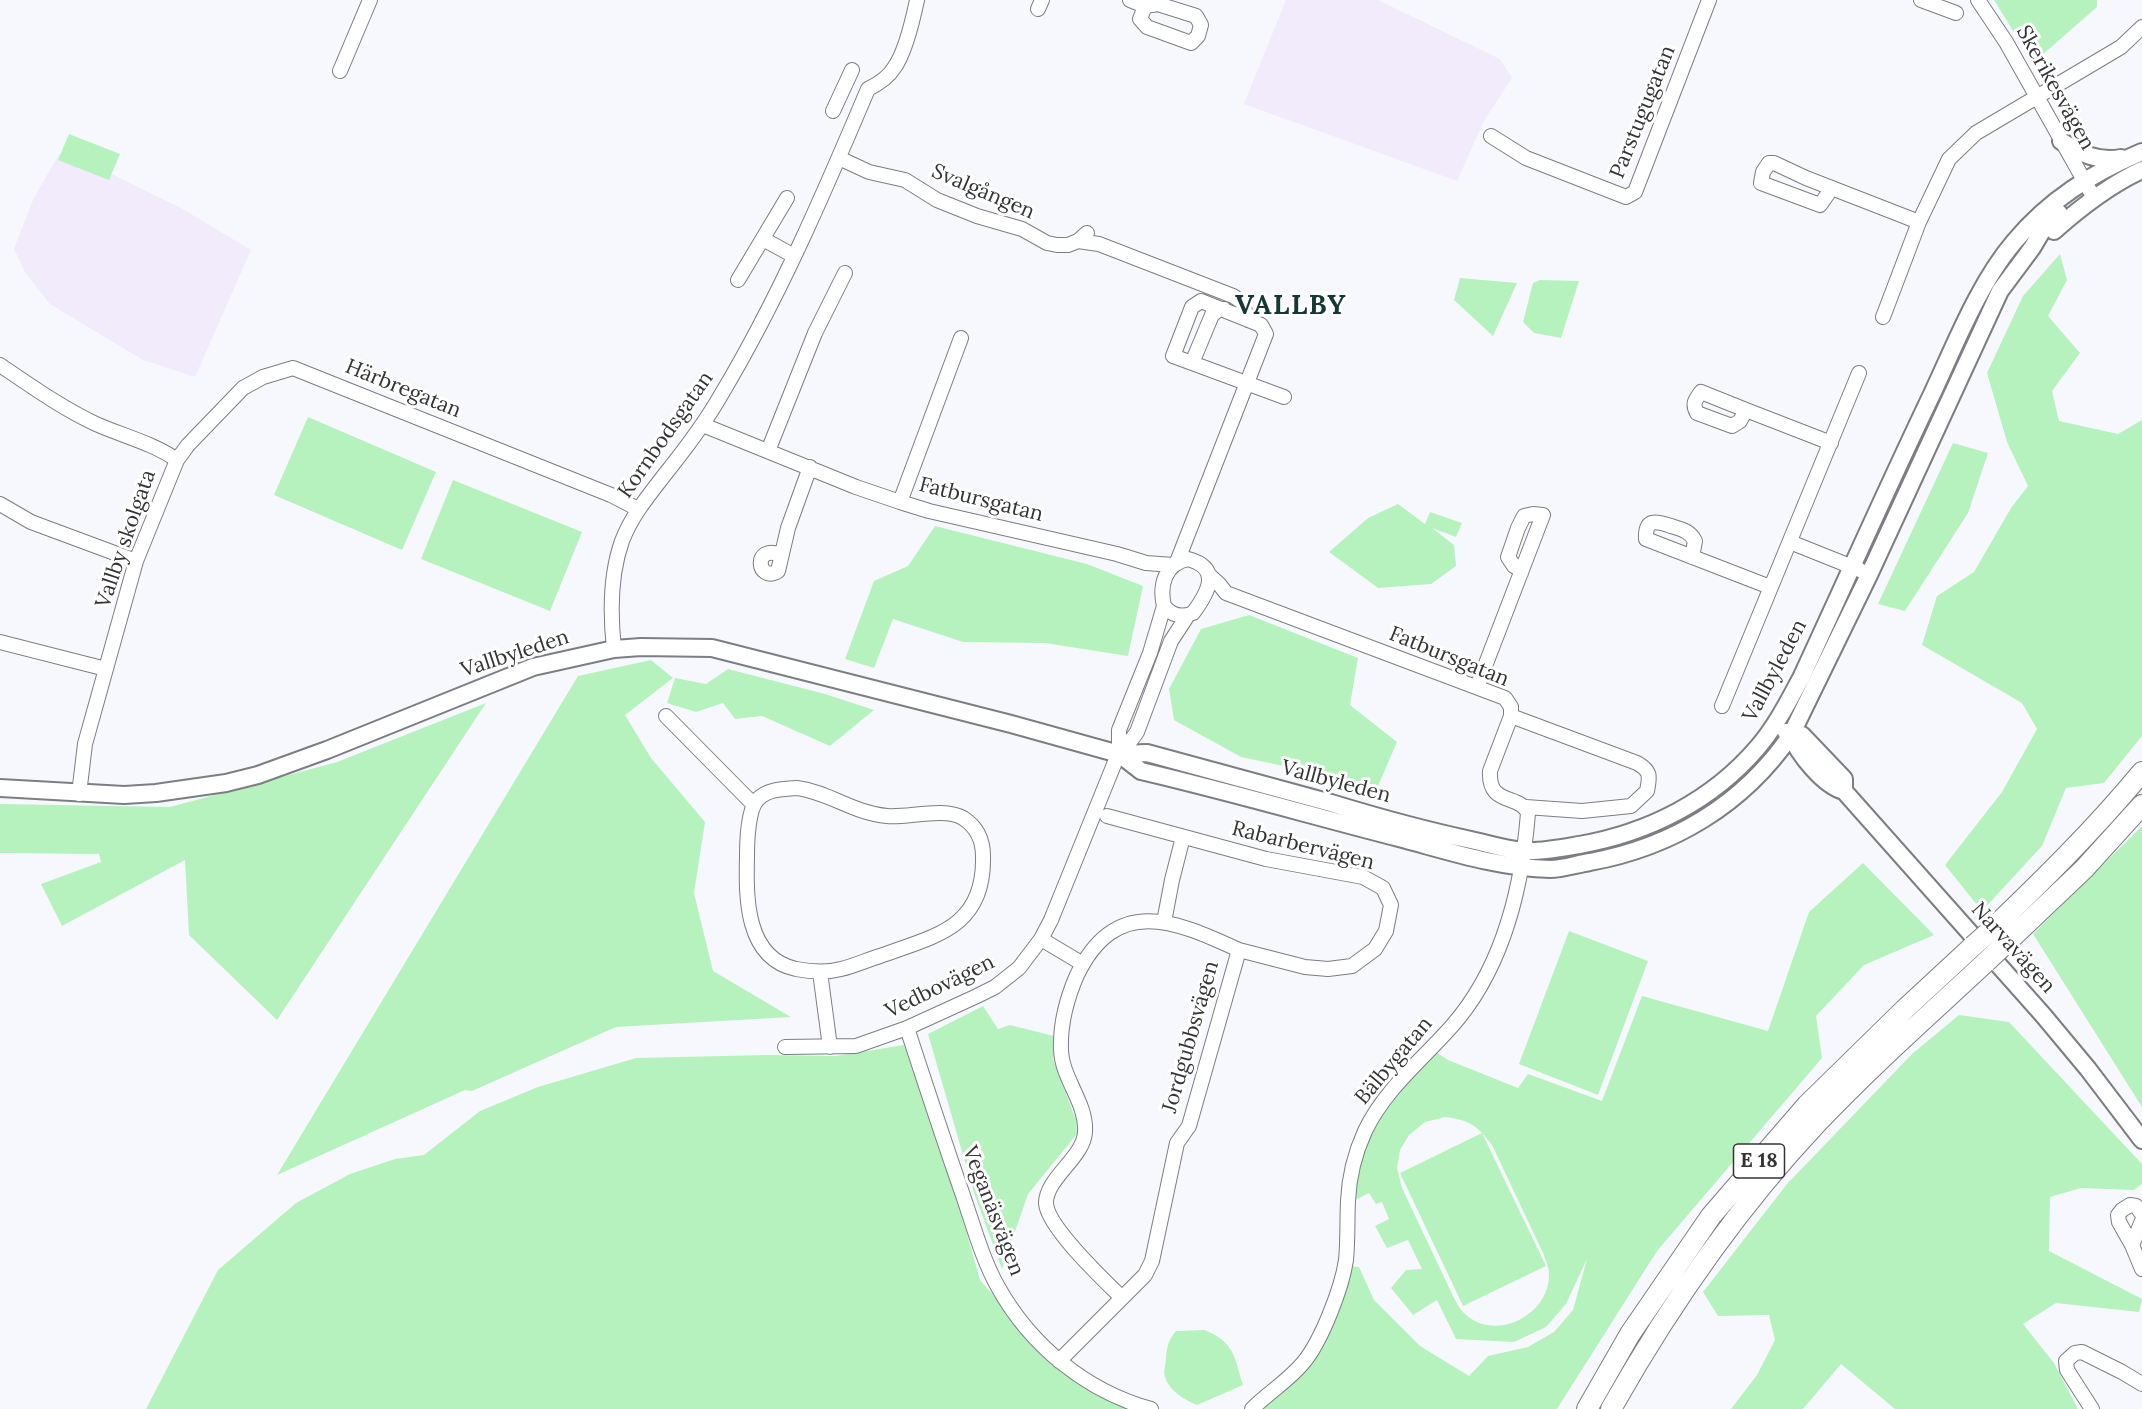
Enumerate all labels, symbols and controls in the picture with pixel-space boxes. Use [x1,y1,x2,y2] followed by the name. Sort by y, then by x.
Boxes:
[2010,21,2100,155] street label: Skerikesvägen
[1605,42,1681,182] street label: Parstugugatan
[928,159,1038,225] street label: Svalgången
[1235,290,1347,322] district label: VALLBY
[341,354,465,424] street label: Härbregatan
[613,367,719,503] street label: Kornbodsgatan
[91,467,161,611] street label: Vallby skolgata
[916,472,1046,528] street label: Fatbursgatan
[1738,616,1812,726] street label: Vallbyleden
[1385,622,1513,692] street label: Fatbursgatan
[458,625,572,683] street label: Vallbyleden
[1279,755,1393,809] street label: Vallbyleden
[1229,816,1377,876] street label: Rabarbervägen
[1966,897,2060,999] street label: Narvavägen
[881,950,999,1024] street label: Vedbovägen
[1157,958,1225,1116] street label: Jordgubbsvägen
[1350,1012,1438,1110] street label: Bälbygatan
[957,1143,1029,1279] street label: Veganäsvägen
[1734,1144,1784,1178] road number: E 18

